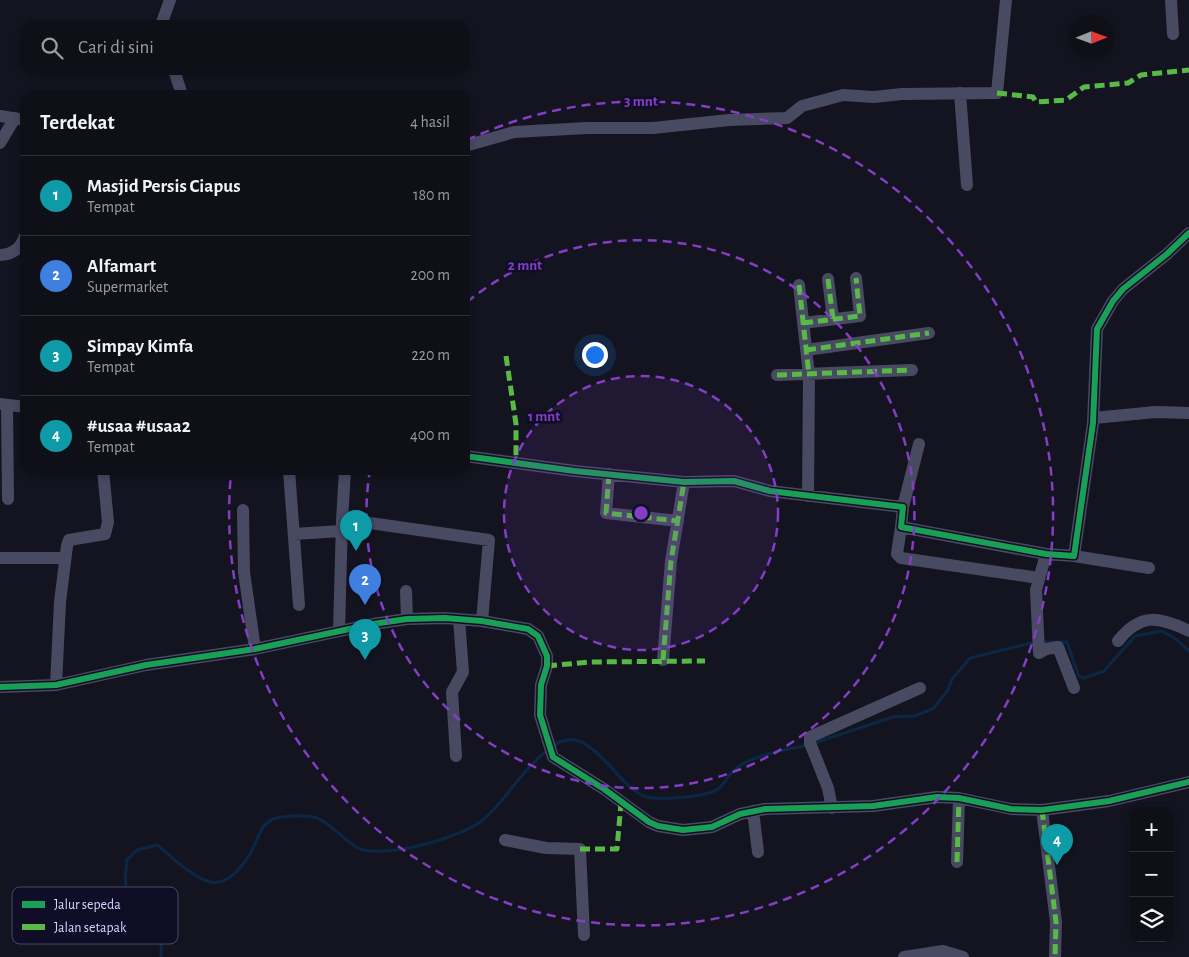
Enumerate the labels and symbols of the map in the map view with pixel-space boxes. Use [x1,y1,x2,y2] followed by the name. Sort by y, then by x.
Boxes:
[1069,15,1114,60] north arrow
[624,94,658,109] text: 3 mnt
[508,258,542,273] text: 2 mnt
[582,342,608,368] your location
[528,409,560,424] text: 1 mnt
[632,504,650,522] centre of rings
[340,510,372,551] pin: 1
[349,564,381,605] pin: 2
[349,619,381,660] pin: 3
[1041,824,1073,865] pin: 4
[12,887,178,944] legend
[54,898,121,912] text: Jalur sepeda
[54,921,127,935] text: Jalan setapak

